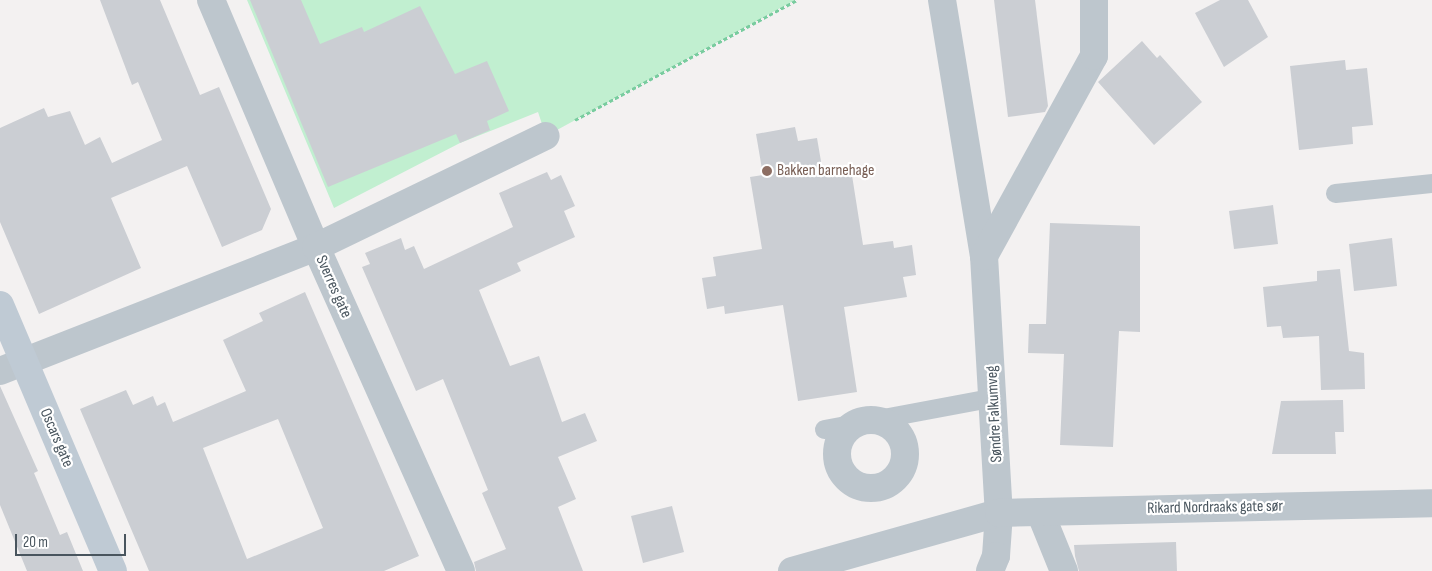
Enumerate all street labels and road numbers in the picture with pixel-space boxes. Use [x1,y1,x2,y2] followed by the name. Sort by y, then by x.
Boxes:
[311,253,355,321] street label: Sverres gate
[983,365,1007,463] street label: Søndre Falkumveg
[35,406,77,470] street label: Oscars gate
[1147,497,1283,519] street label: Rikard Nordraaks gate sør

